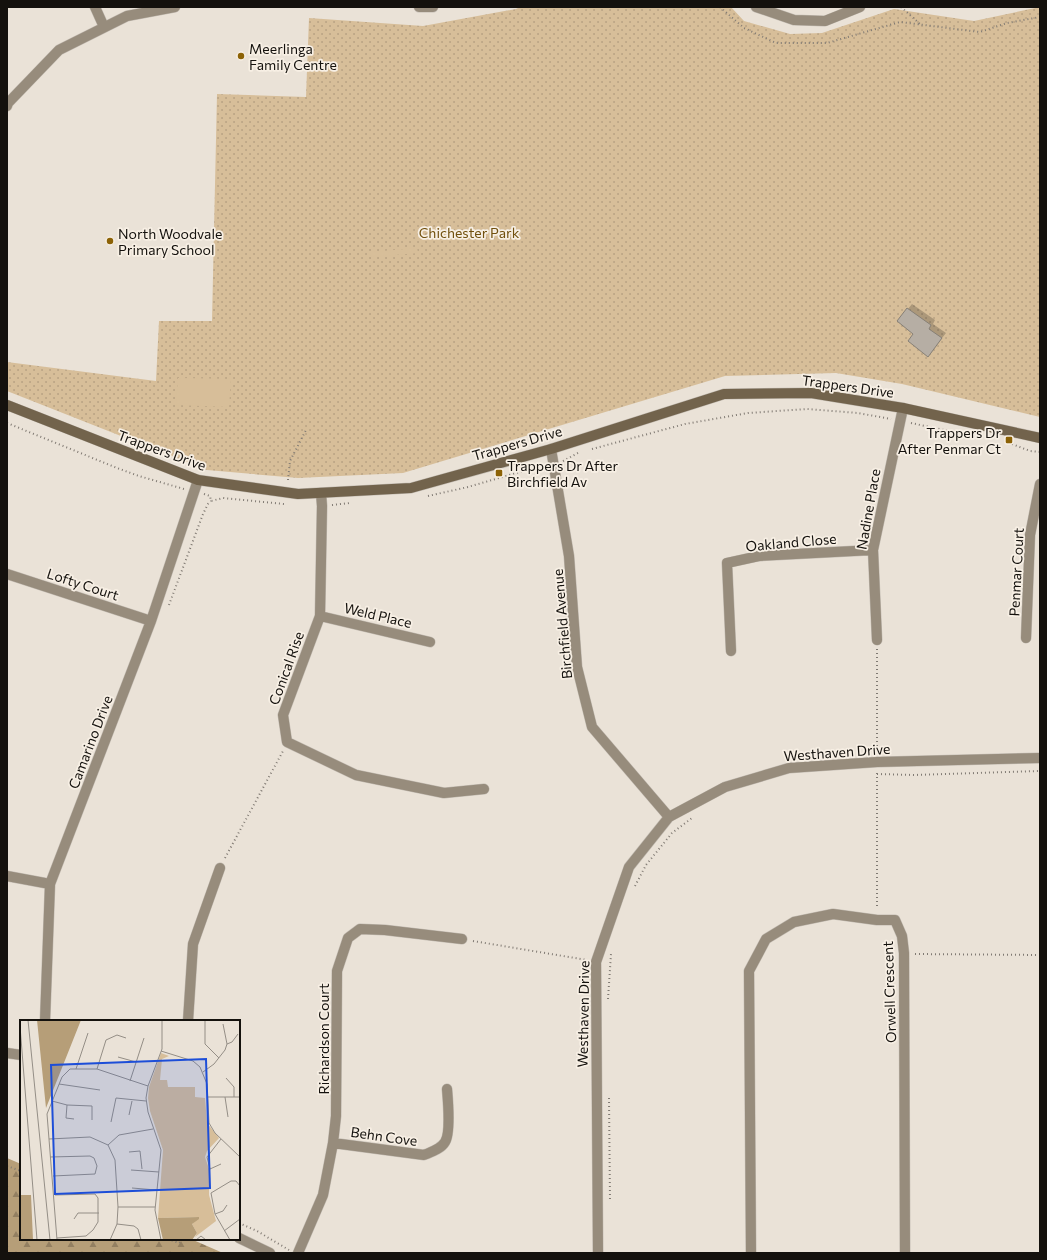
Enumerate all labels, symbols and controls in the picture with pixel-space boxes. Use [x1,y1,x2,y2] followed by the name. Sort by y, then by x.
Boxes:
[249,40,337,73] place label: Meerlinga Family Centre
[236,51,246,61] marker: Meerlinga Family Centre
[419,224,520,241] park label: Chichester Park
[118,225,222,258] place label: North Woodvale Primary School
[105,236,115,246] marker: North Woodvale Primary School
[801,371,895,401] street label: Trappers Drive
[470,422,564,464] street label: Trappers Drive
[898,424,1001,457] place label: Trappers Dr After Penmar Ct
[116,426,208,474] street label: Trappers Drive
[1004,435,1014,445] marker: Trappers Dr After Penmar Ct
[507,457,618,490] place label: Trappers Dr After Birchfield Av
[853,467,883,551] street label: Nadine Place
[494,468,504,478] marker: Trappers Dr After Birchfield Av
[1005,527,1027,617] street label: Penmar Court
[745,530,837,554] street label: Oakland Close
[45,564,121,604] street label: Lofty Court
[549,568,575,680] street label: Birchfield Avenue
[342,599,414,631] street label: Weld Place
[265,629,307,707] street label: Conical Rise
[64,693,116,791] street label: Camarino Drive
[783,740,891,764] street label: Westhaven Drive
[879,941,899,1043] street label: Orwell Crescent
[574,960,592,1068] street label: Westhaven Drive
[315,983,332,1095] street label: Richardson Court
[20,1020,240,1240] inset map
[350,1123,418,1149] street label: Behn Cove

